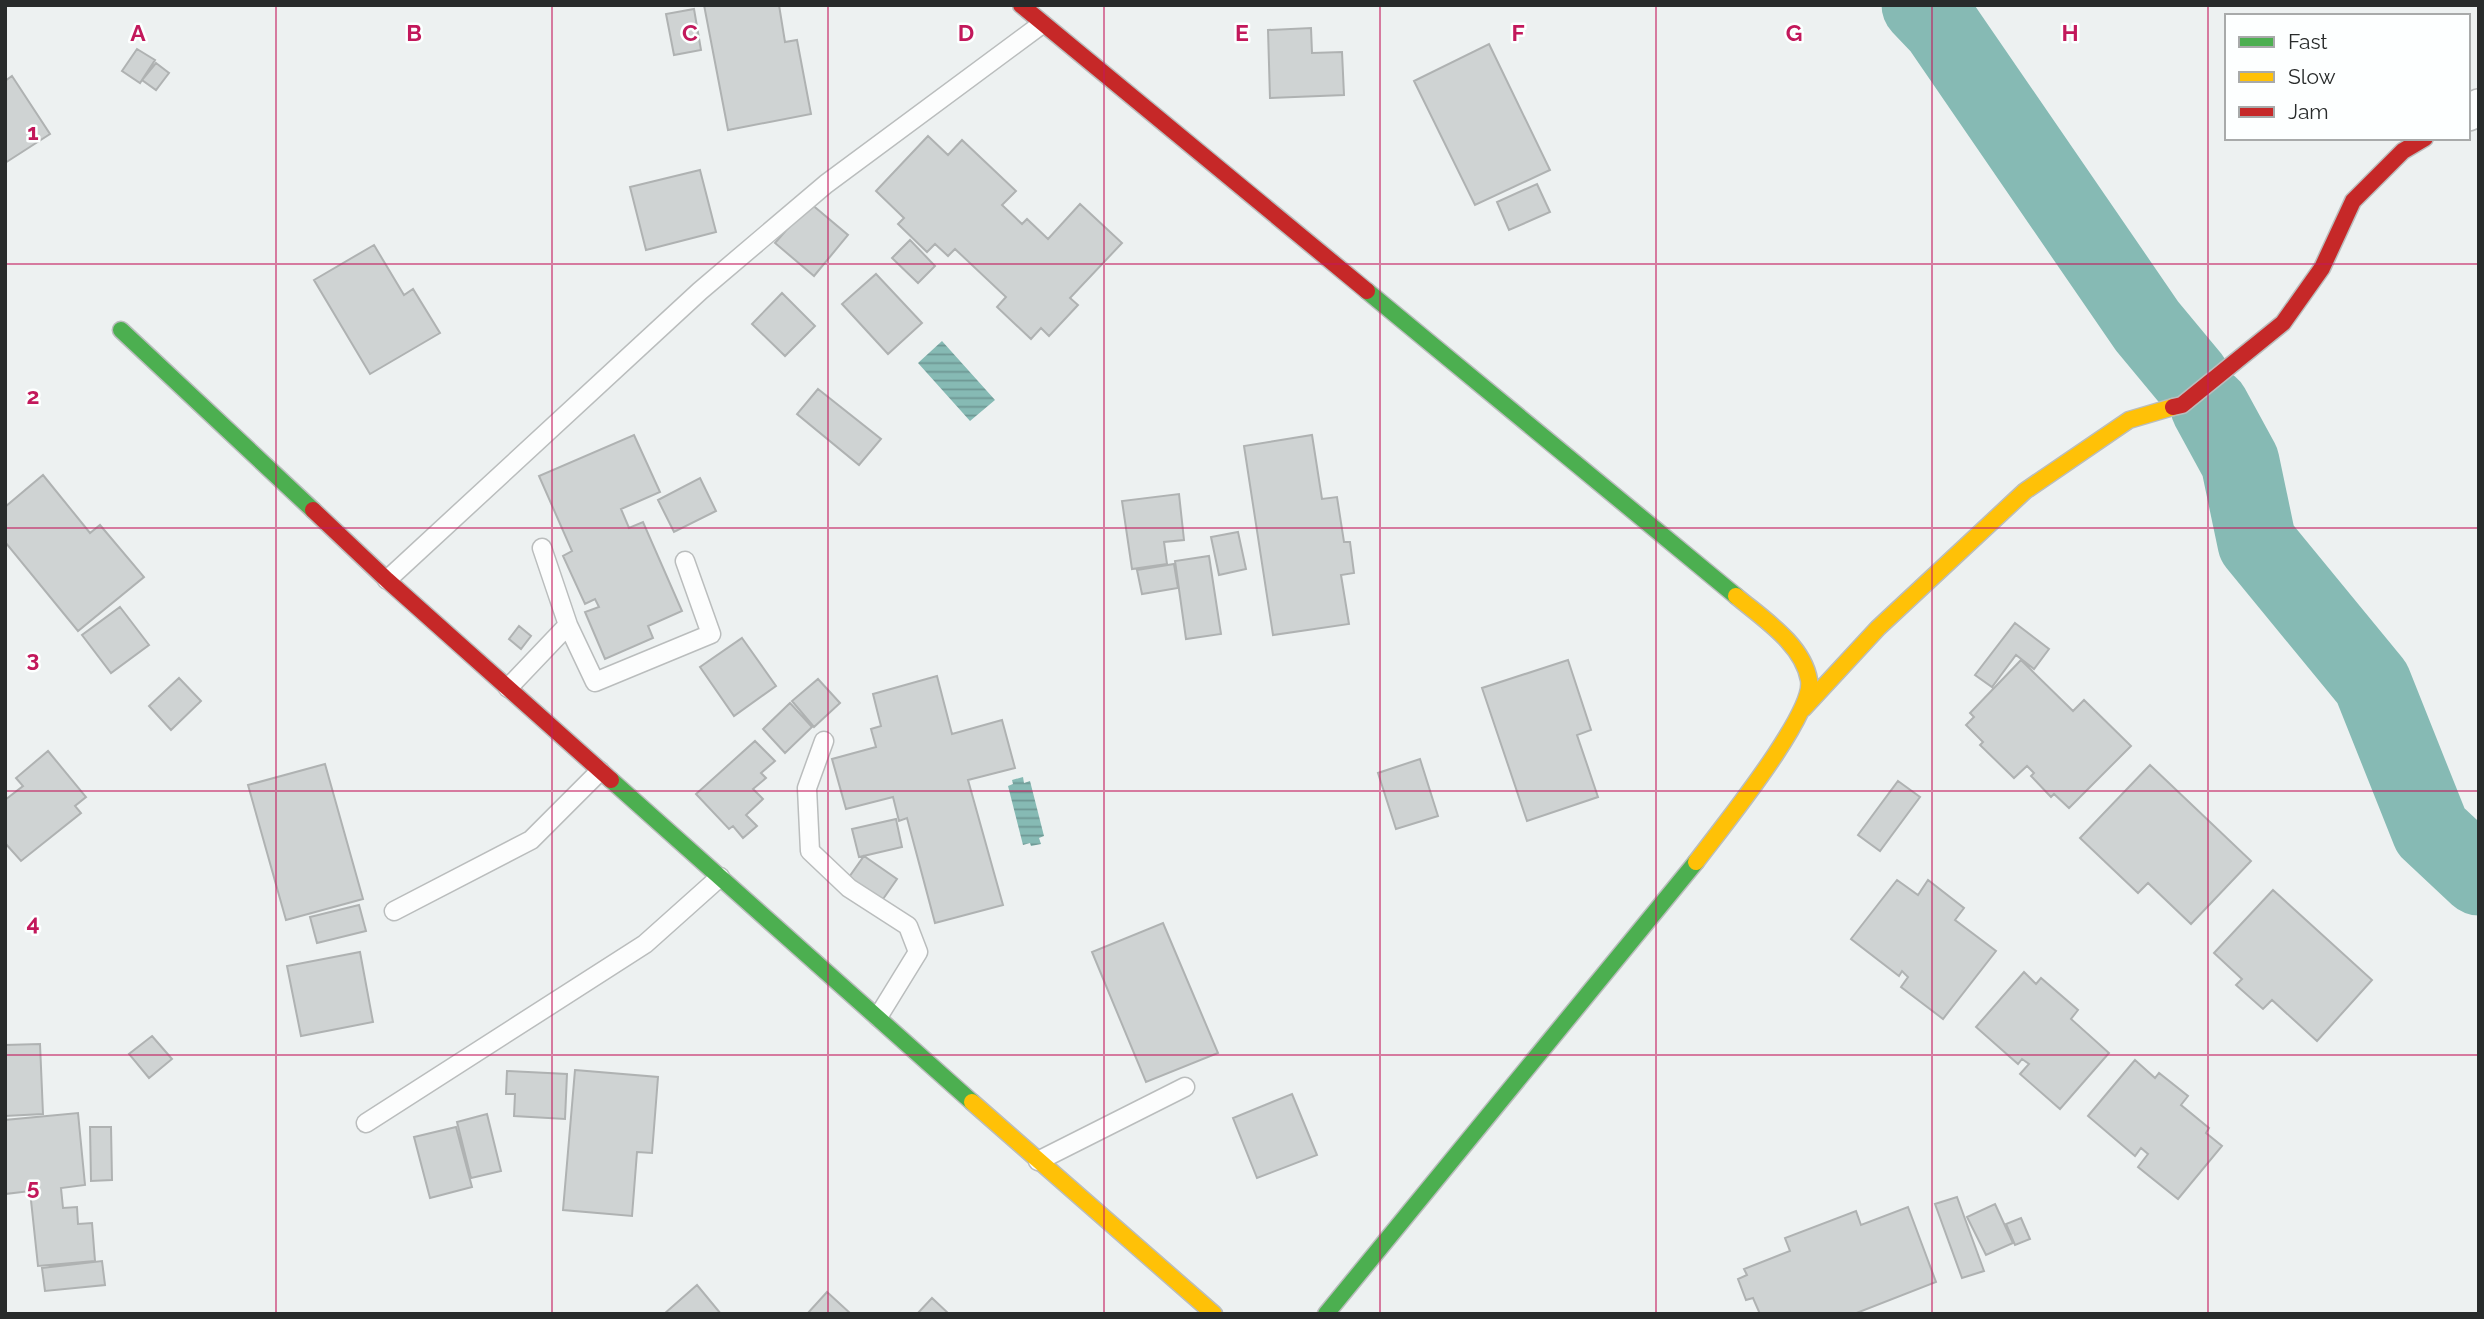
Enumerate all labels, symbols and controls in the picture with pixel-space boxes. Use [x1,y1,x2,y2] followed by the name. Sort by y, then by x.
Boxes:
[2225,14,2470,140] legend
[130,19,146,46] text: A
[406,19,422,46] text: B
[682,19,698,46] text: C
[958,19,974,46] text: D
[1235,19,1249,46] text: E
[1511,19,1525,46] text: F
[1786,19,1802,46] text: G
[2061,19,2079,46] text: H
[2288,29,2328,54] text: Fast
[2288,64,2336,89] text: Slow
[2288,99,2329,124] text: Jam
[27,118,39,145] text: 1
[27,382,39,409] text: 2
[27,645,39,672] text: 3
[26,909,40,936] text: 4
[27,1173,40,1200] text: 5

